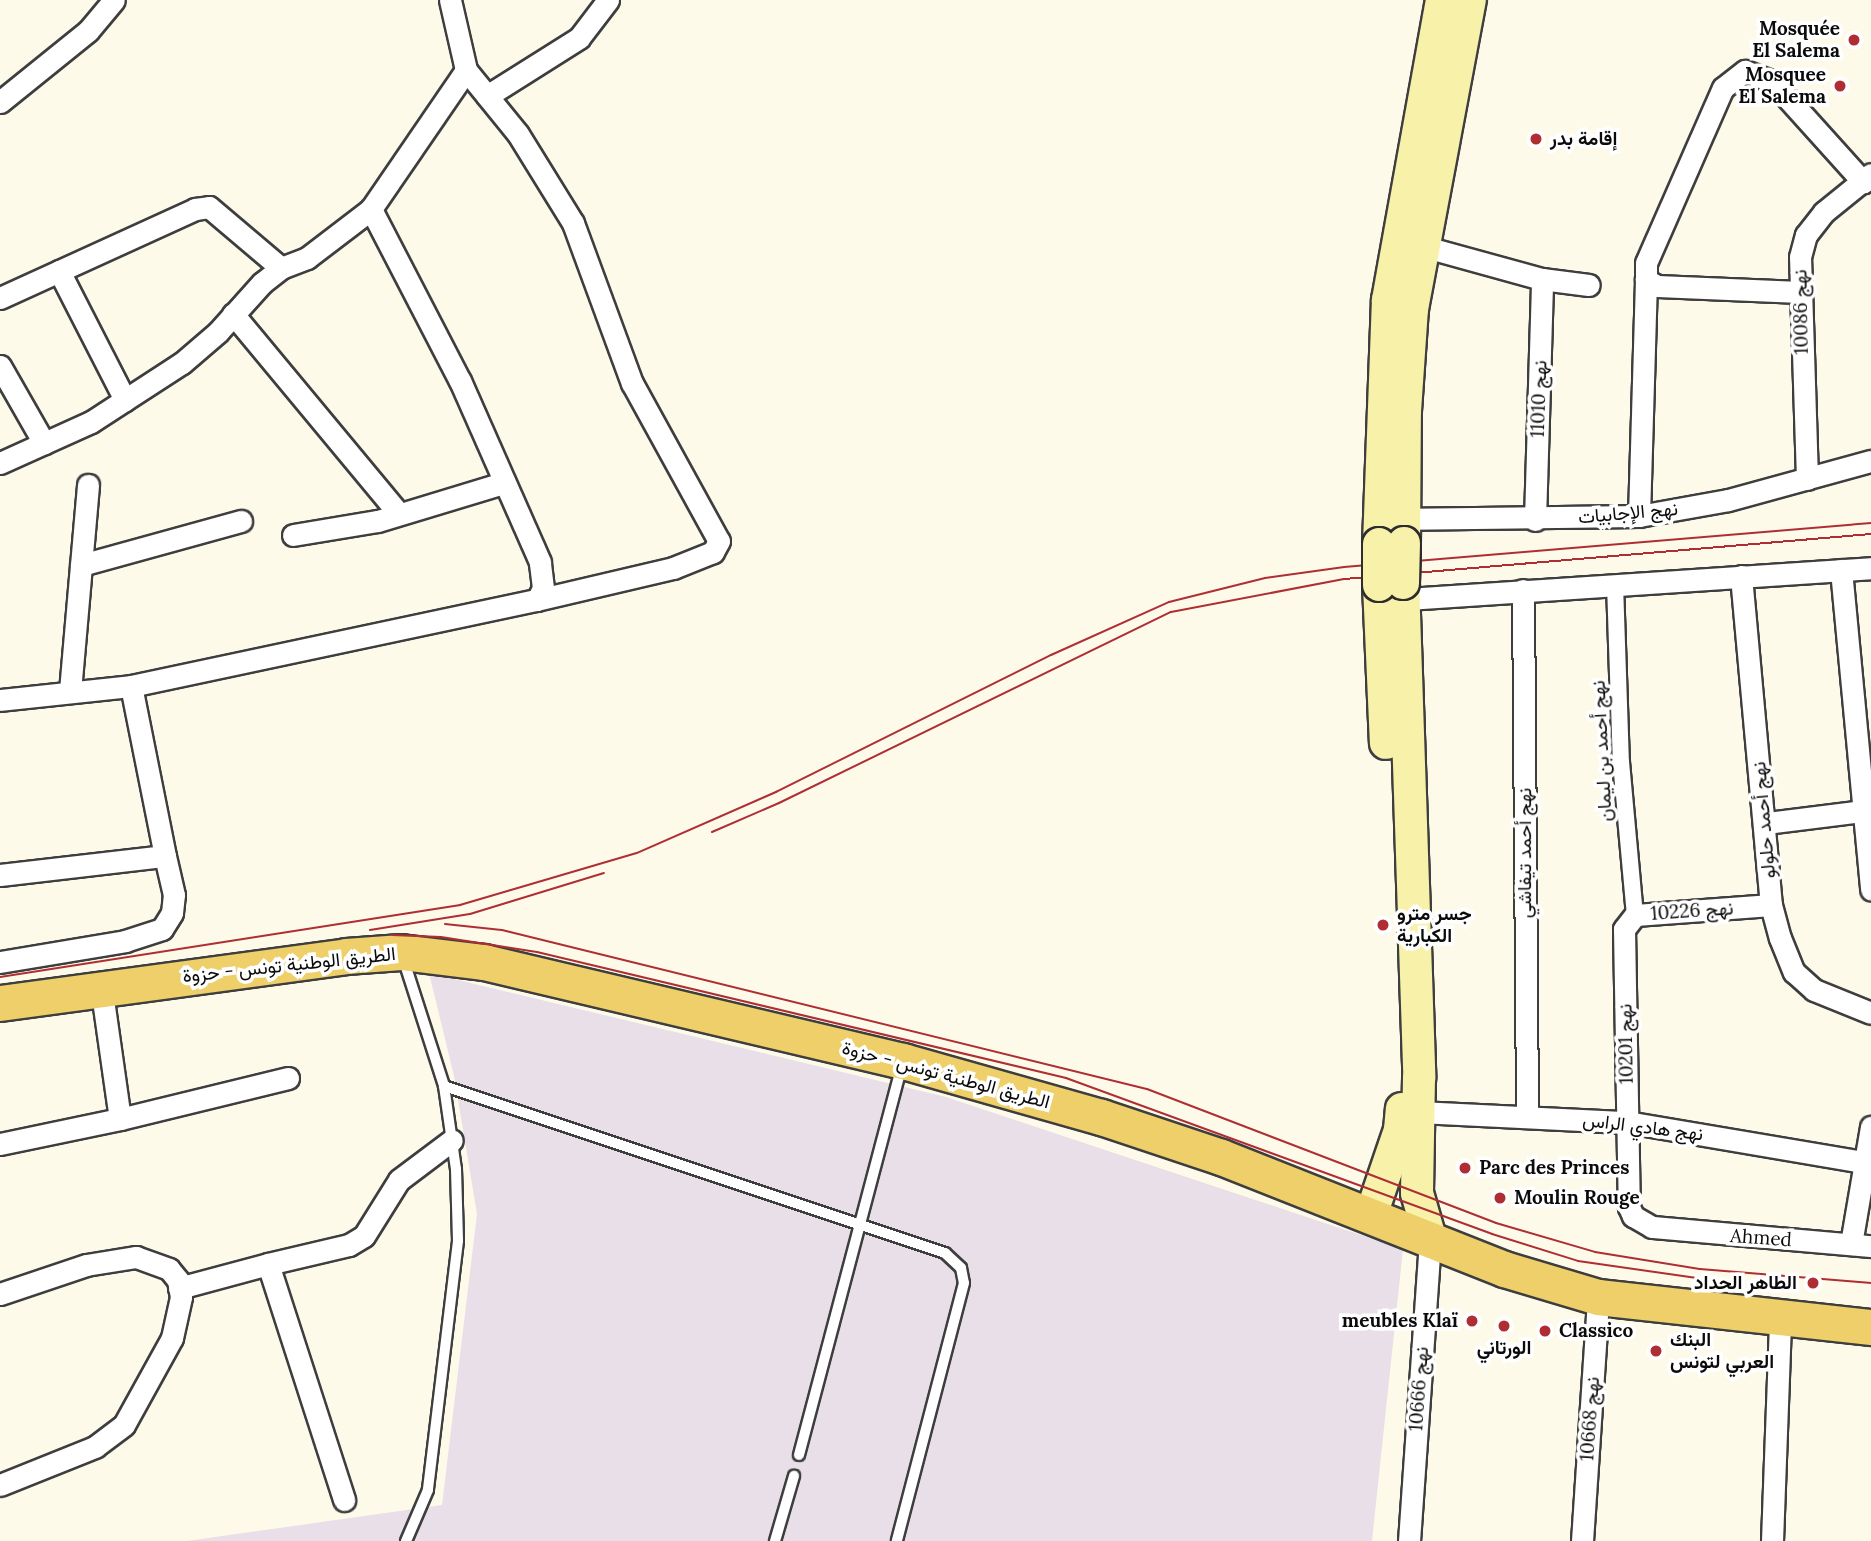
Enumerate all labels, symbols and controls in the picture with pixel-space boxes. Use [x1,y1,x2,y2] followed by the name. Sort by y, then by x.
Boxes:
[1752,18,1840,62] place label: Mosquée El Salema
[1846,32,1862,48] marker: Mosquée El Salema
[1738,64,1826,108] place label: Mosquee El Salema
[1832,78,1848,94] marker: Mosquee El Salema
[1550,128,1617,150] place label: إقامة بدر
[1528,131,1544,147] marker: إقامة بدر
[1789,269,1813,355] street label: نهج 10086
[1526,360,1552,438] street label: نهج 11010
[1577,497,1679,529] street label: نهج الإجابيات
[1587,680,1617,822] street label: نهج أحمد بن ليمان
[1748,761,1780,879] street label: نهج أحمد حلولو
[1514,788,1536,918] street label: نهج أحمد تيفاشي
[1650,897,1734,925] street label: نهج 10226
[1397,903,1472,947] place label: جسر مترو الكبارية
[1375,917,1391,933] marker: جسر مترو الكبارية
[181,942,397,988] street label: الطريق الوطنية تونس - حزوة
[1614,1004,1638,1084] street label: نهج 10201
[840,1036,1052,1114] street label: الطريق الوطنية تونس - حزوة
[1581,1108,1705,1146] street label: نهج هادي الراس
[1479,1157,1629,1179] place label: Parc des Princes
[1457,1160,1473,1176] marker: Parc des Princes
[1514,1187,1640,1209] place label: Moulin Rouge
[1492,1190,1508,1206] marker: Moulin Rouge
[1729,1224,1793,1252] street label: Ahmed
[1694,1272,1797,1294] place label: الطاهر الحداد
[1803,1273,1823,1293] marker: الطاهر الحداد
[1342,1310,1458,1332] place label: meubles Klaï
[1464,1313,1480,1329] marker: meubles Klaï
[1496,1318,1512,1334] marker: الورتاني
[1559,1320,1633,1342] place label: Classico
[1537,1323,1553,1339] marker: Classico
[1670,1329,1774,1373] place label: البنك العربي لتونس
[1477,1337,1531,1359] place label: الورتاني
[1648,1343,1664,1359] marker: البنك العربي لتونس
[1405,1346,1433,1432] street label: نهج 10666
[1576,1376,1604,1462] street label: نهج 10668

